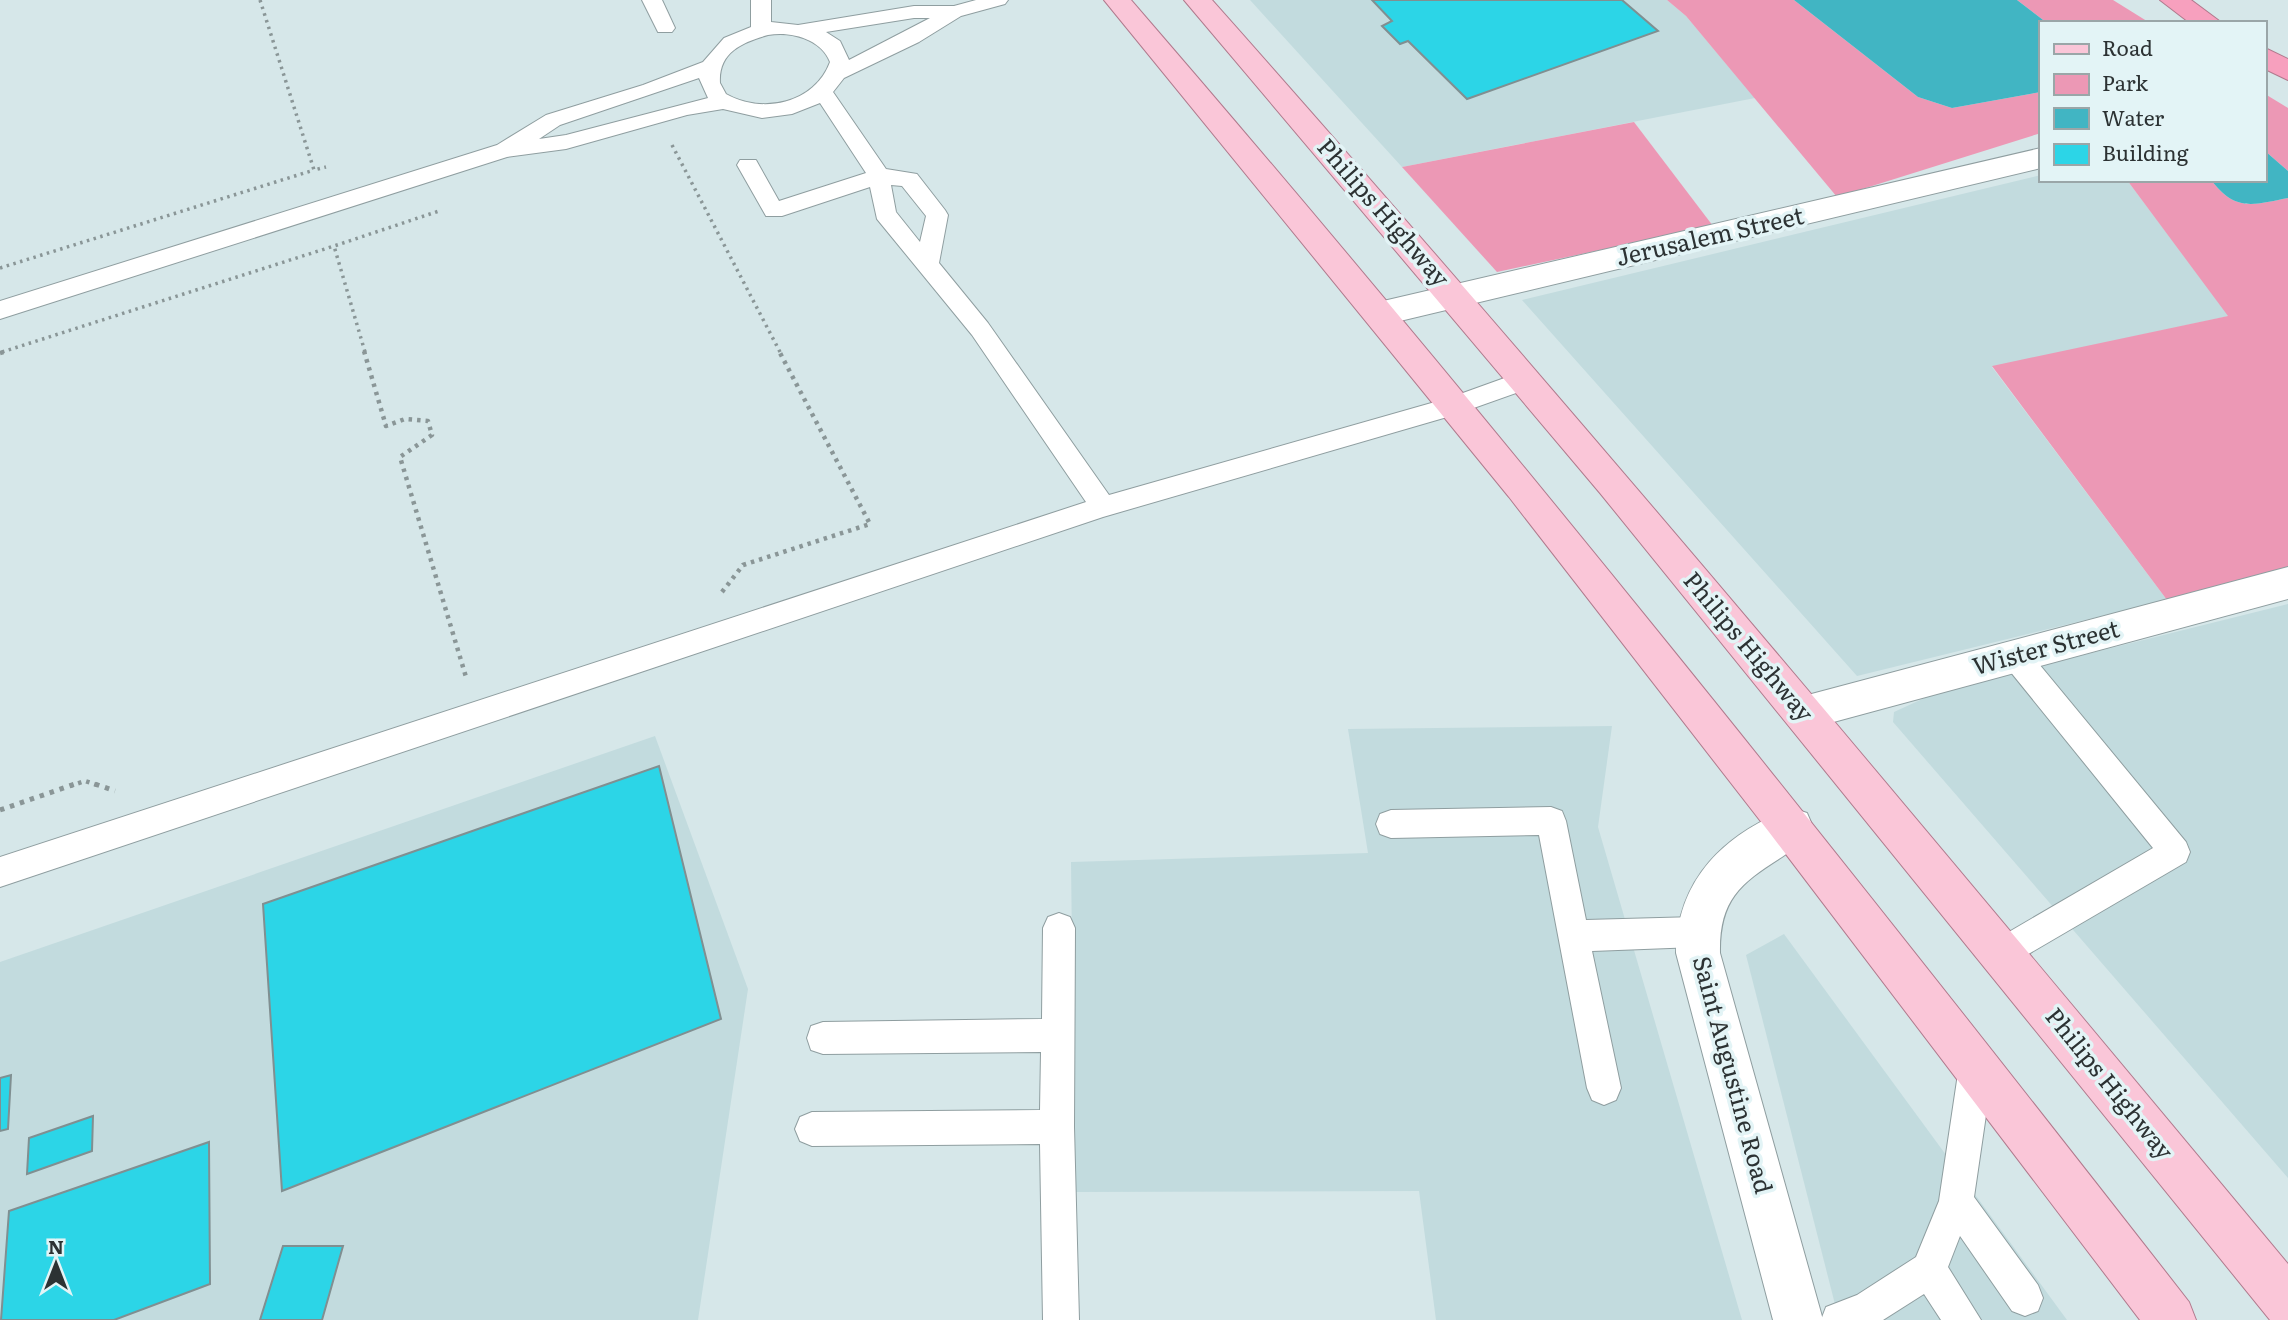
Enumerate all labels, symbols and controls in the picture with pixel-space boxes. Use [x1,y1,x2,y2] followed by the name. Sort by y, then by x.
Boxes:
[2039,21,2267,182] legend
[2102,31,2153,62] text: Road
[2102,66,2148,97] text: Park
[2102,101,2164,132] text: Water
[1310,129,1459,293] street label: Philips Highway
[2102,136,2189,167] text: Building
[1612,196,1807,273] street label: Jerusalem Street
[1677,563,1823,728] street label: Philips Highway
[1968,609,2123,682] street label: Wister Street
[1686,952,1783,1197] street label: Saint Augustine Road
[2039,999,2183,1166] street label: Philips Highway
[21,1229,91,1299] north arrow
[48,1232,64,1260] text: N

